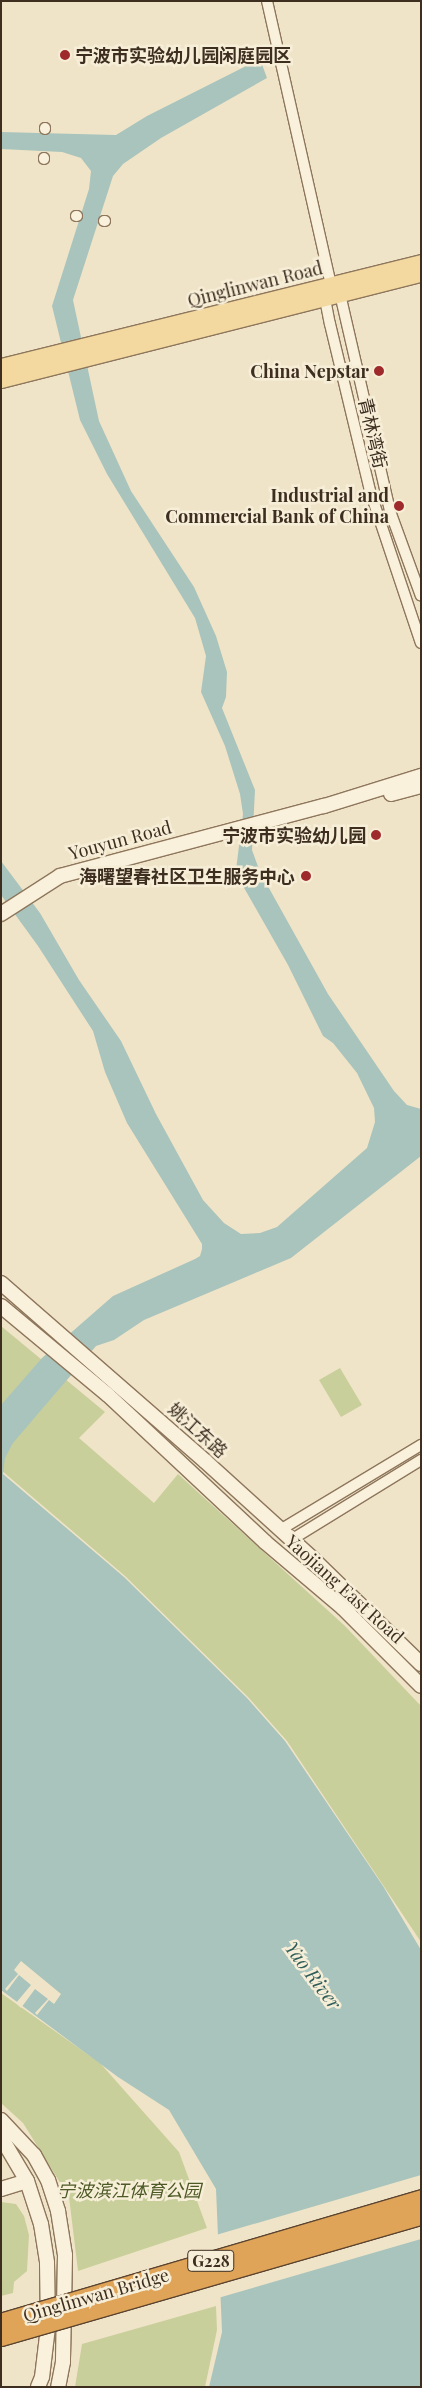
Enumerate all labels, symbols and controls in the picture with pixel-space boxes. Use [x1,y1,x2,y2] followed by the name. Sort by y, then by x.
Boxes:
[75,44,291,66] place label: 宁波市实验幼儿园闲庭园区
[59,49,71,61] marker: 宁波市实验幼儿园闲庭园区
[185,257,325,311] street label: Qinglinwan Road
[250,360,369,382] place label: China Nepstar
[373,365,385,377] marker: China Nepstar
[354,395,392,471] street label: 青林湾街
[165,485,389,528] place label: Industrial and Commercial Bank of China
[393,500,405,512] marker: Industrial and Commercial Bank of China
[66,816,174,864] street label: Youyun Road
[222,824,366,846] place label: 宁波市实验幼儿园
[370,829,382,841] marker: 宁波市实验幼儿园
[79,865,295,887] place label: 海曙望春社区卫生服务中心
[299,869,313,883] marker: 海曙望春社区卫生服务中心
[164,1398,232,1462] street label: 姚江东路
[281,1530,409,1648] street label: Yaojiang East Road
[280,1936,346,2014] water label: Yao River
[57,2179,201,2201] park label: 宁波滨江体育公园
[187,2248,235,2274] road number: G228
[20,2264,172,2326] street label: Qinglinwan Bridge

